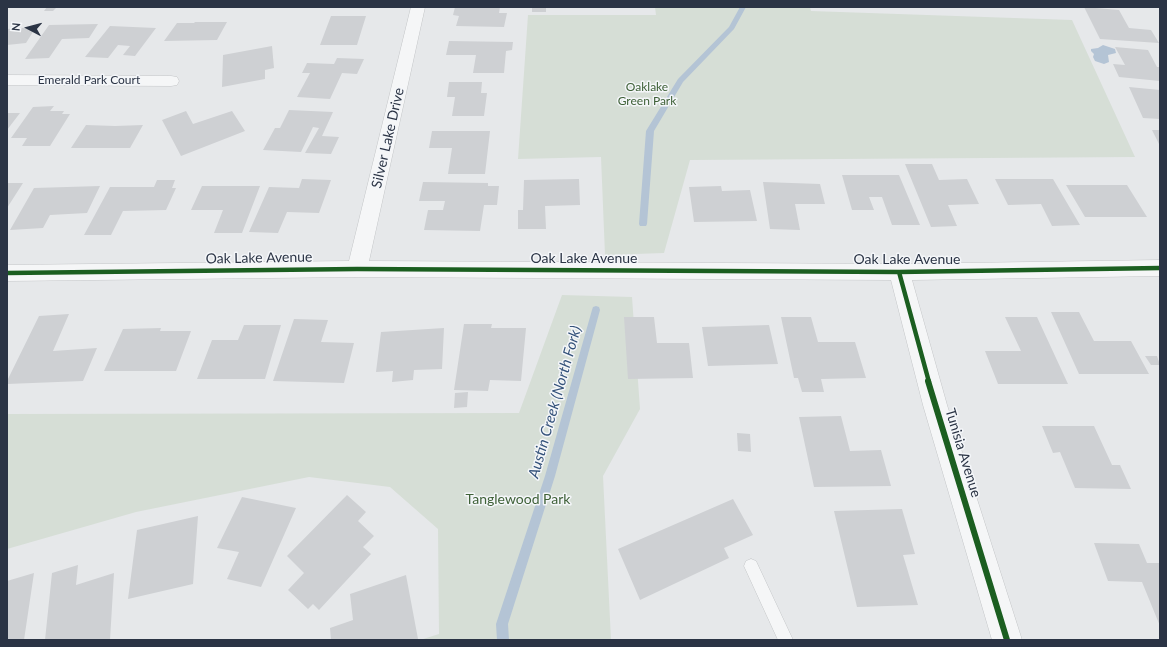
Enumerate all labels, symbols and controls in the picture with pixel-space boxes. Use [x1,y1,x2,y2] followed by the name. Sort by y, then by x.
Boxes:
[8,8,48,48] north arrow
[9,22,22,32] text: N
[38,73,140,87] street label: Emerald Park Court
[618,80,676,108] park label: Oaklake Green Park
[368,86,408,190] street label: Silver Lake Drive
[205,249,313,267] street label: Oak Lake Avenue
[531,250,637,266] street label: Oak Lake Avenue
[854,251,960,267] street label: Oak Lake Avenue
[525,324,585,480] water label: Austin Creek (North Fork)
[942,407,984,499] street label: Tunisia Avenue
[466,491,570,507] park label: Tanglewood Park

